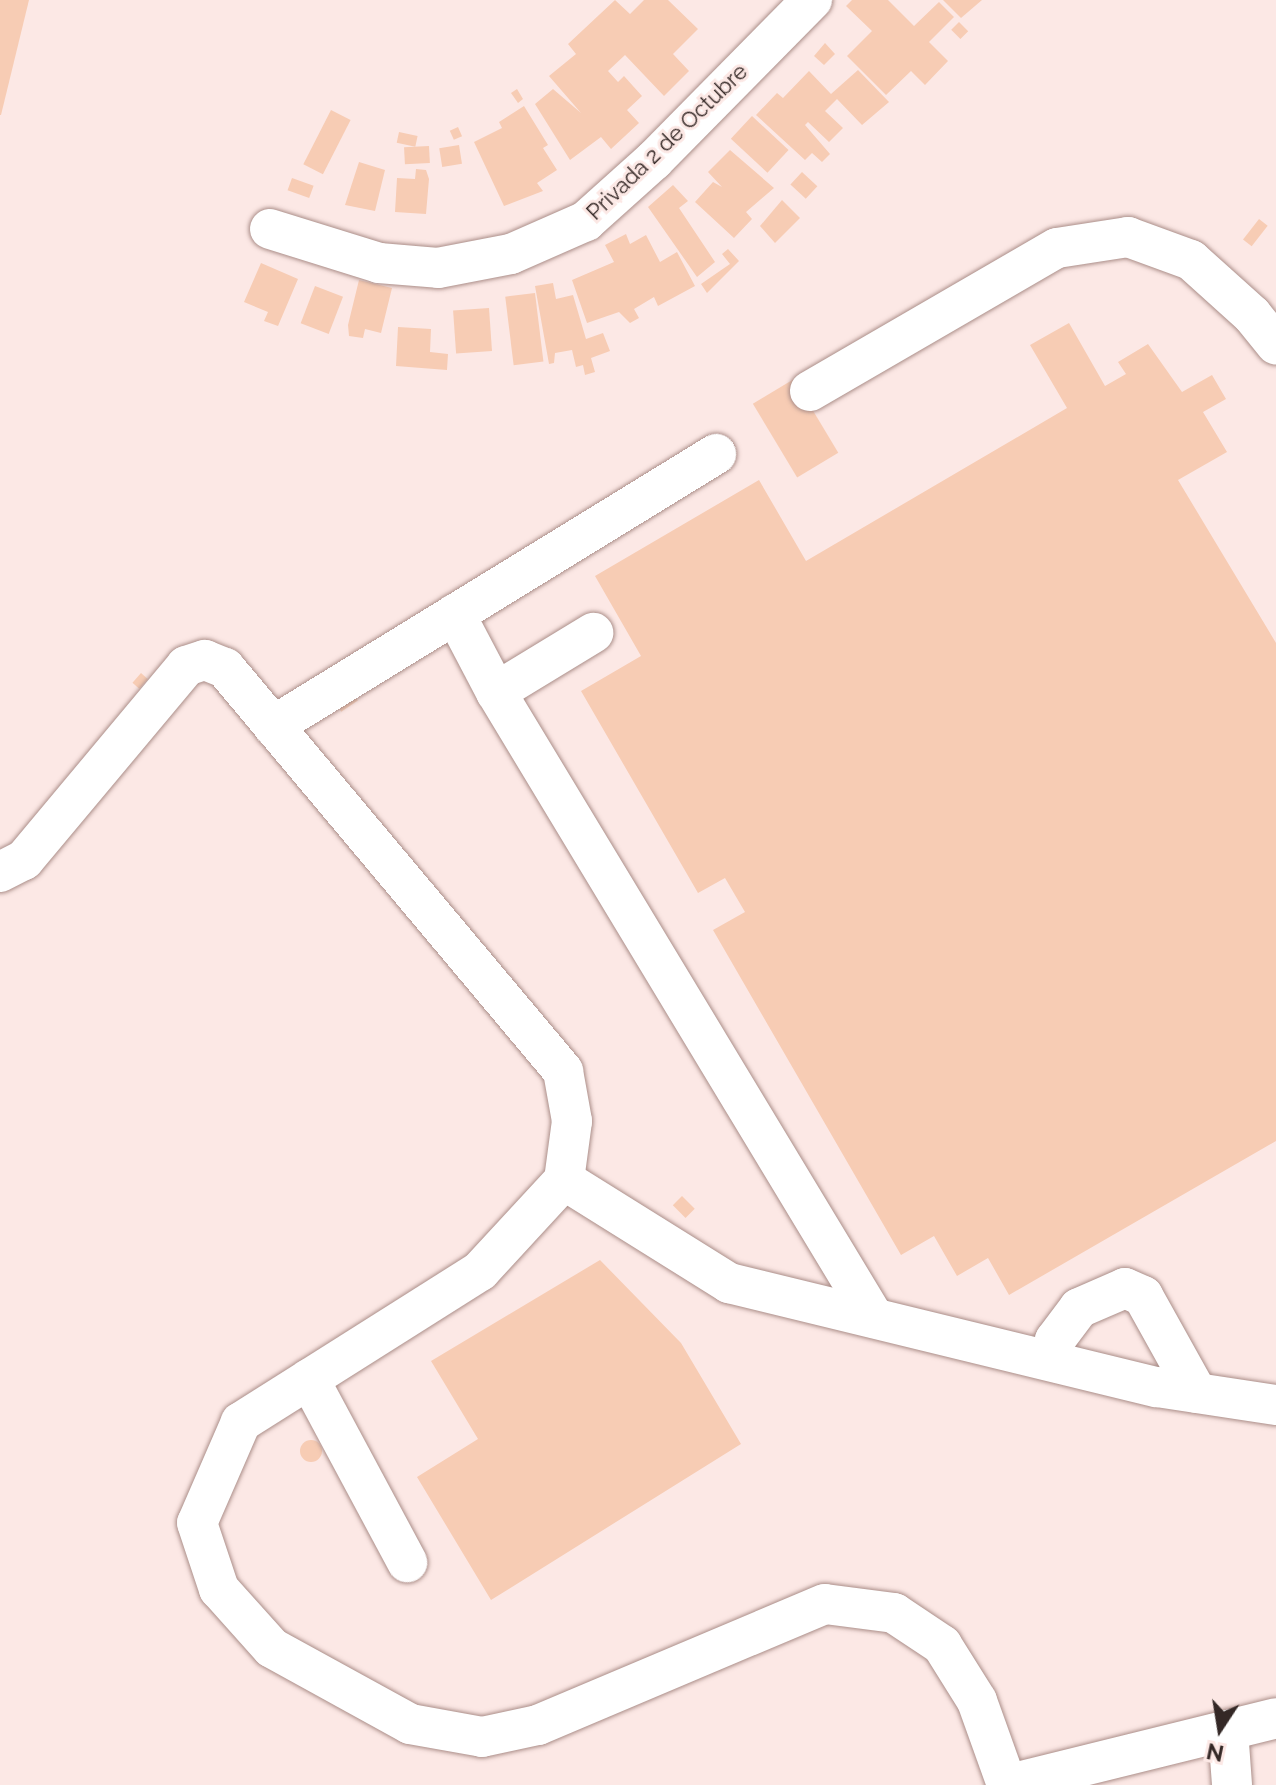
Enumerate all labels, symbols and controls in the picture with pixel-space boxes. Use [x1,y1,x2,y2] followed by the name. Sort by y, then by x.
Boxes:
[581,58,753,226] street label: Privada 2 de Octubre
[1180,1689,1260,1769] north arrow
[1204,1738,1226,1767] text: N

